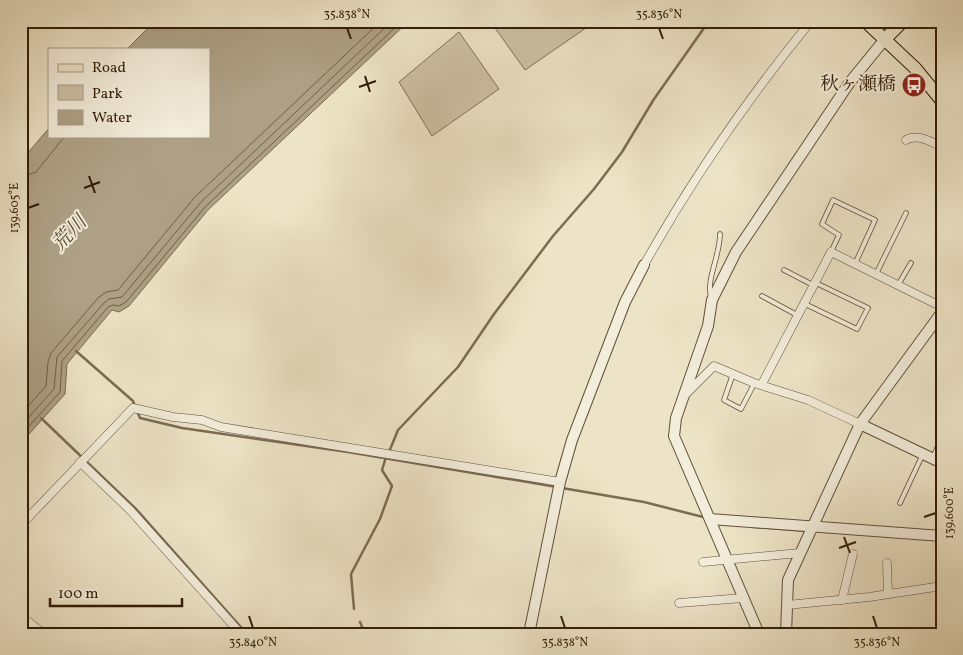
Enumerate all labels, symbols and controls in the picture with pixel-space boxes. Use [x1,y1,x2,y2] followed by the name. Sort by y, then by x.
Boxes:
[324,7,370,23] text: 35.838°N
[636,7,682,23] text: 35.836°N
[48,48,210,138] legend
[92,58,126,79] text: Road
[820,72,896,98] place label: 秋ヶ瀬橋
[901,72,927,98] bus stop icon: 秋ヶ瀬橋
[92,84,123,105] text: Park
[92,108,132,129] text: Water
[7,183,23,233] text: 139.605°E
[46,208,95,258] water label: 荒川
[942,487,958,539] text: 139.600°E
[50,575,182,607] scale bar
[58,584,98,605] text: 100 m
[229,635,277,651] text: 35.840°N
[542,635,588,651] text: 35.838°N
[854,635,900,651] text: 35.836°N

